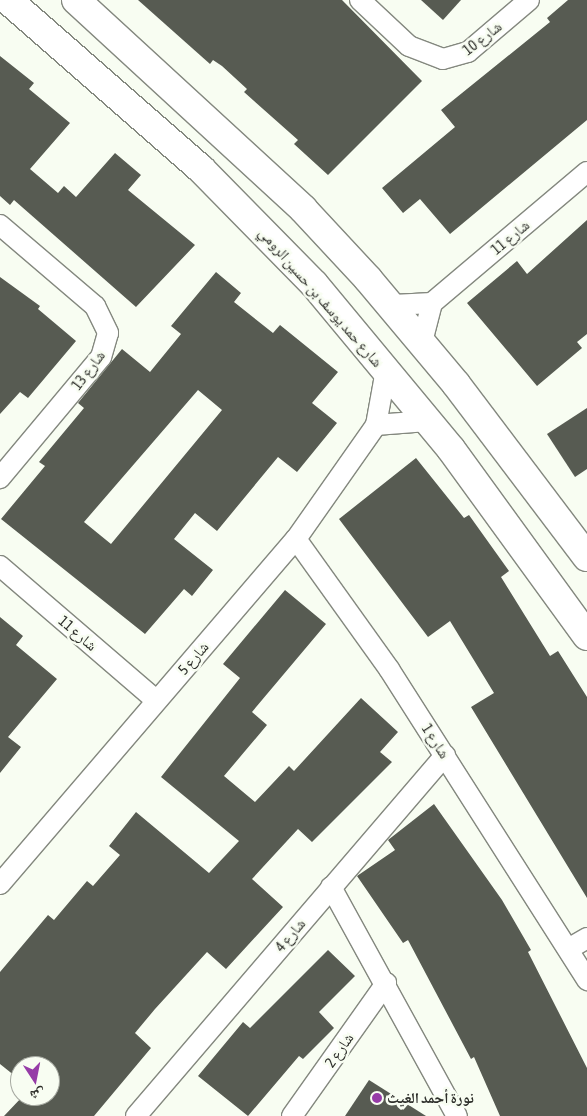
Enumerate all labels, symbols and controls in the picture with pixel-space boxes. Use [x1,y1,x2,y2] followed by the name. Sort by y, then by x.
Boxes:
[459,17,505,59] street label: شارع 10
[487,216,533,258] street label: شارع 11
[255,223,387,371] street label: شارع حمد يوسف بن حسين الرومي
[67,347,109,393] street label: شارع 13
[55,612,101,654] street label: شارع 11
[174,638,212,678] street label: شارع 5
[418,720,454,762] street label: شارع 1
[271,915,309,955] street label: شارع 4
[321,1029,357,1071] street label: شارع 2
[10,1056,60,1106] north arrow
[29,1085,46,1104] text: ش
[387,1089,474,1107] place label: نورة أحمد الغيث
[371,1092,383,1104] marker: نورة أحمد الغيث

